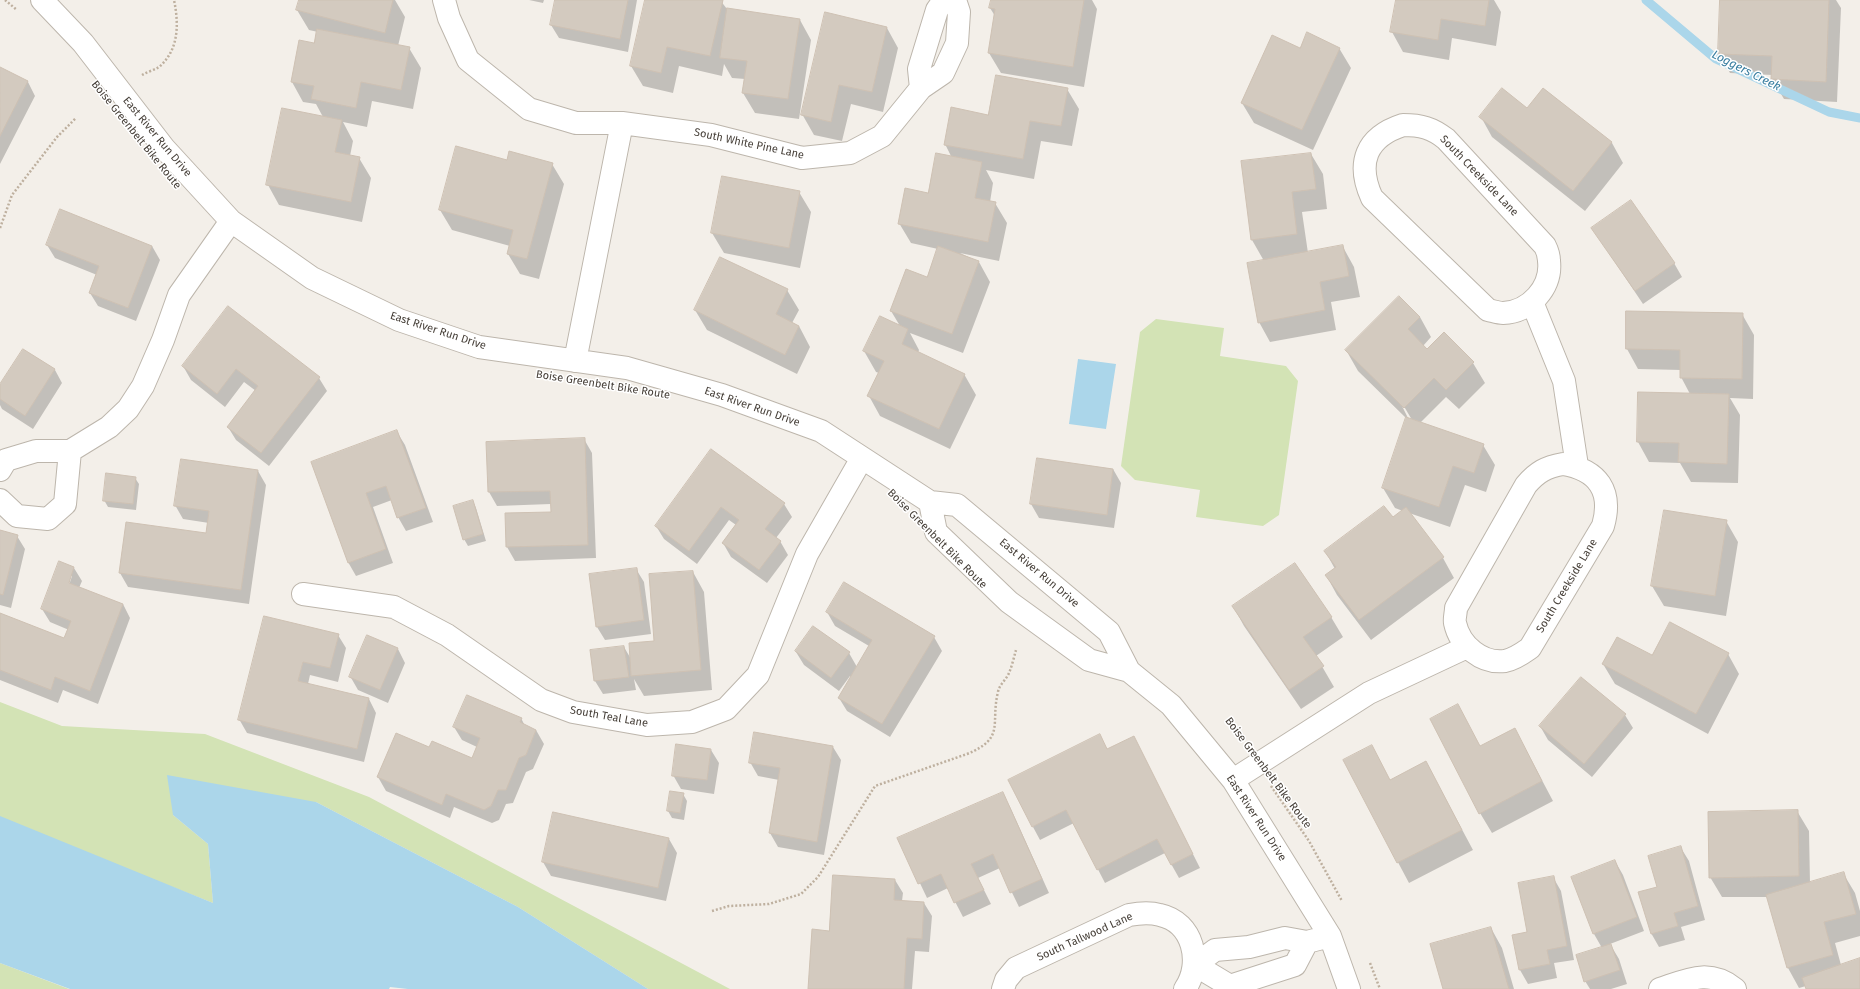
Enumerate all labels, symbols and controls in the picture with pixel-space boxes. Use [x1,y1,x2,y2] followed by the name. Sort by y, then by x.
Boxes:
[1709,47,1783,95] water label: Loggers Creek
[88,78,184,192] street label: Boise Greenbelt Bike Route
[120,94,194,180] street label: East River Run Drive
[693,126,805,162] street label: South White Pine Lane
[1437,133,1521,219] street label: South Creekside Lane
[388,309,488,353] street label: East River Run Drive
[535,368,671,402] street label: Boise Greenbelt Bike Route
[703,384,801,430] street label: East River Run Drive
[884,486,990,592] street label: Boise Greenbelt Bike Route
[996,536,1082,610] street label: East River Run Drive
[1534,537,1600,635] street label: South Creekside Lane
[569,704,649,730] street label: South Teal Lane
[1222,715,1314,831] street label: Boise Greenbelt Bike Route
[1223,772,1289,864] street label: East River Run Drive
[1035,910,1135,964] street label: South Tallwood Lane

